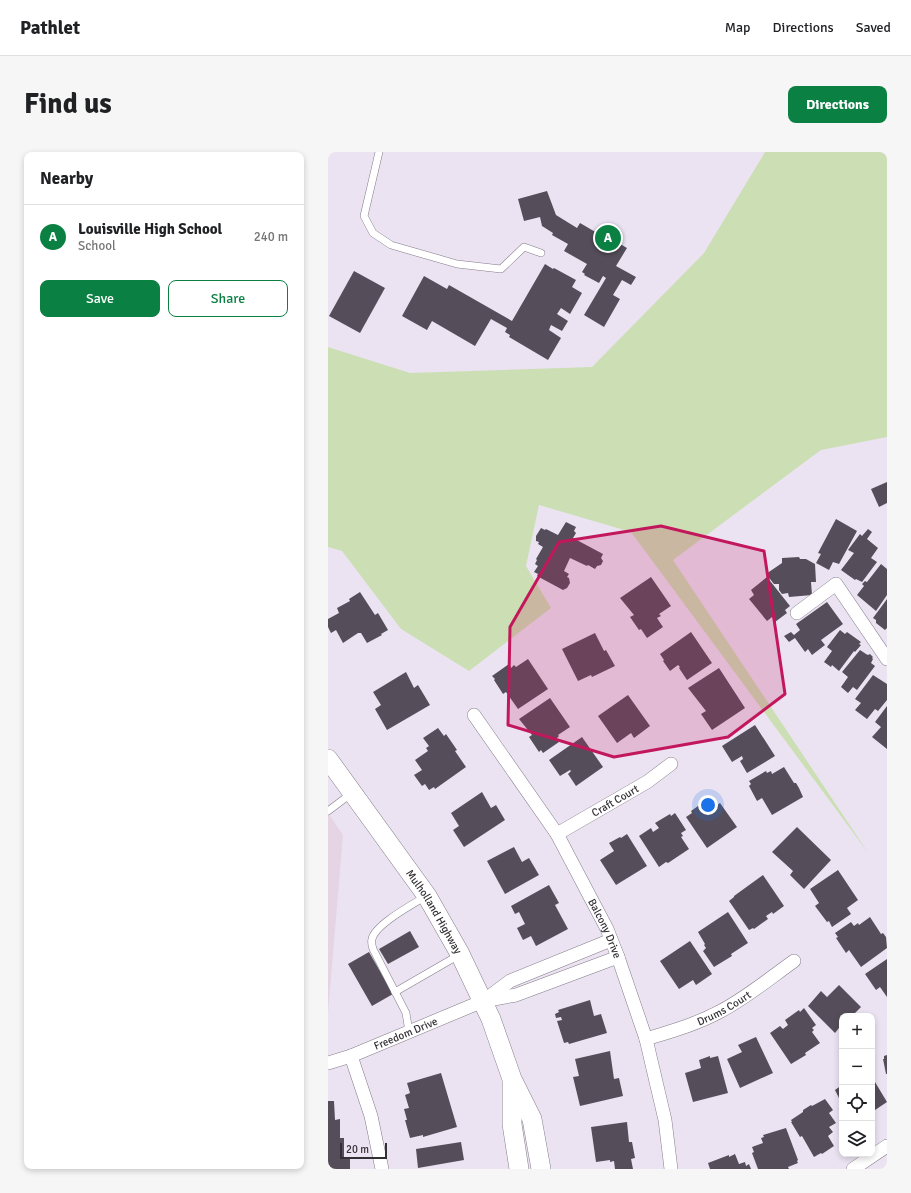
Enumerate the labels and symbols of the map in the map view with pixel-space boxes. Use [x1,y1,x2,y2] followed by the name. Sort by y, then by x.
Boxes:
[595,223,621,253] pin: A
[589,782,641,820] street label: Craft Court
[698,795,718,815] your location
[403,867,465,957] street label: Mulholland Highway
[585,896,624,960] street label: Balcony Drive
[695,988,754,1028] street label: Drums Court
[372,1015,439,1053] street label: Freedom Drive
[340,1141,387,1160] scale bar

